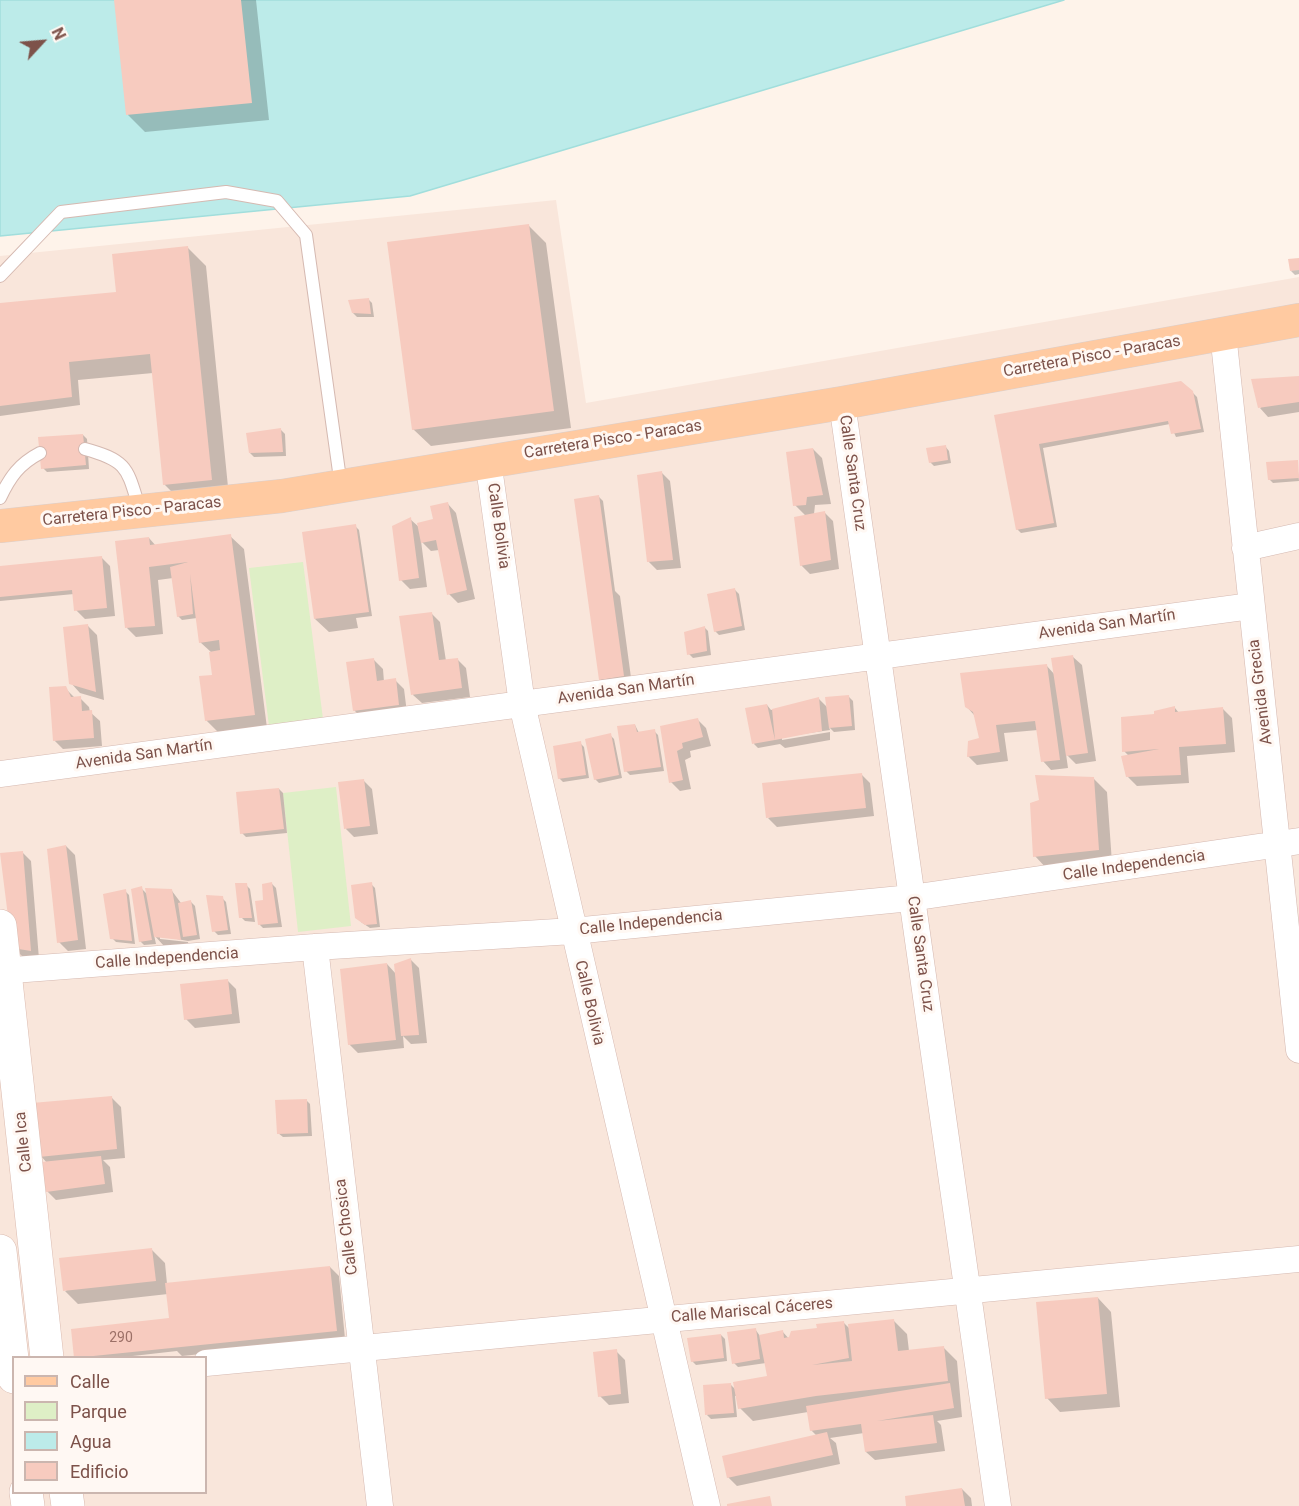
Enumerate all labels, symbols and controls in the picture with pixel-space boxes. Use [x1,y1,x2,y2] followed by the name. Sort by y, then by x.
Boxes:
[12,12,72,72] north arrow
[48,25,70,43] text: N
[1002,332,1182,382] street label: Carretera Pisco - Paracas
[834,414,870,532] street label: Calle Santa Cruz
[523,416,703,464] street label: Carretera Pisco - Paracas
[482,482,514,570] street label: Calle Bolivia
[42,493,222,531] street label: Carretera Pisco - Paracas
[1037,606,1177,644] street label: Avenida San Martín
[1245,638,1277,746] street label: Avenida Grecia
[556,671,696,709] street label: Avenida San Martín
[74,736,214,774] street label: Avenida San Martín
[1062,846,1206,886] street label: Calle Independencia
[902,895,938,1013] street label: Calle Santa Cruz
[579,906,723,940] street label: Calle Independencia
[95,944,239,974] street label: Calle Independencia
[570,959,608,1047] street label: Calle Bolivia
[11,1111,37,1173] street label: Calle Ica
[332,1178,362,1276] street label: Calle Chosica
[670,1294,834,1328] street label: Calle Mariscal Cáceres
[109,1330,133,1346] house number: 290
[12,1356,207,1494] legend
[70,1371,110,1392] text: Calle
[70,1401,127,1422] text: Parque
[70,1431,112,1452] text: Agua
[70,1461,129,1482] text: Edificio

